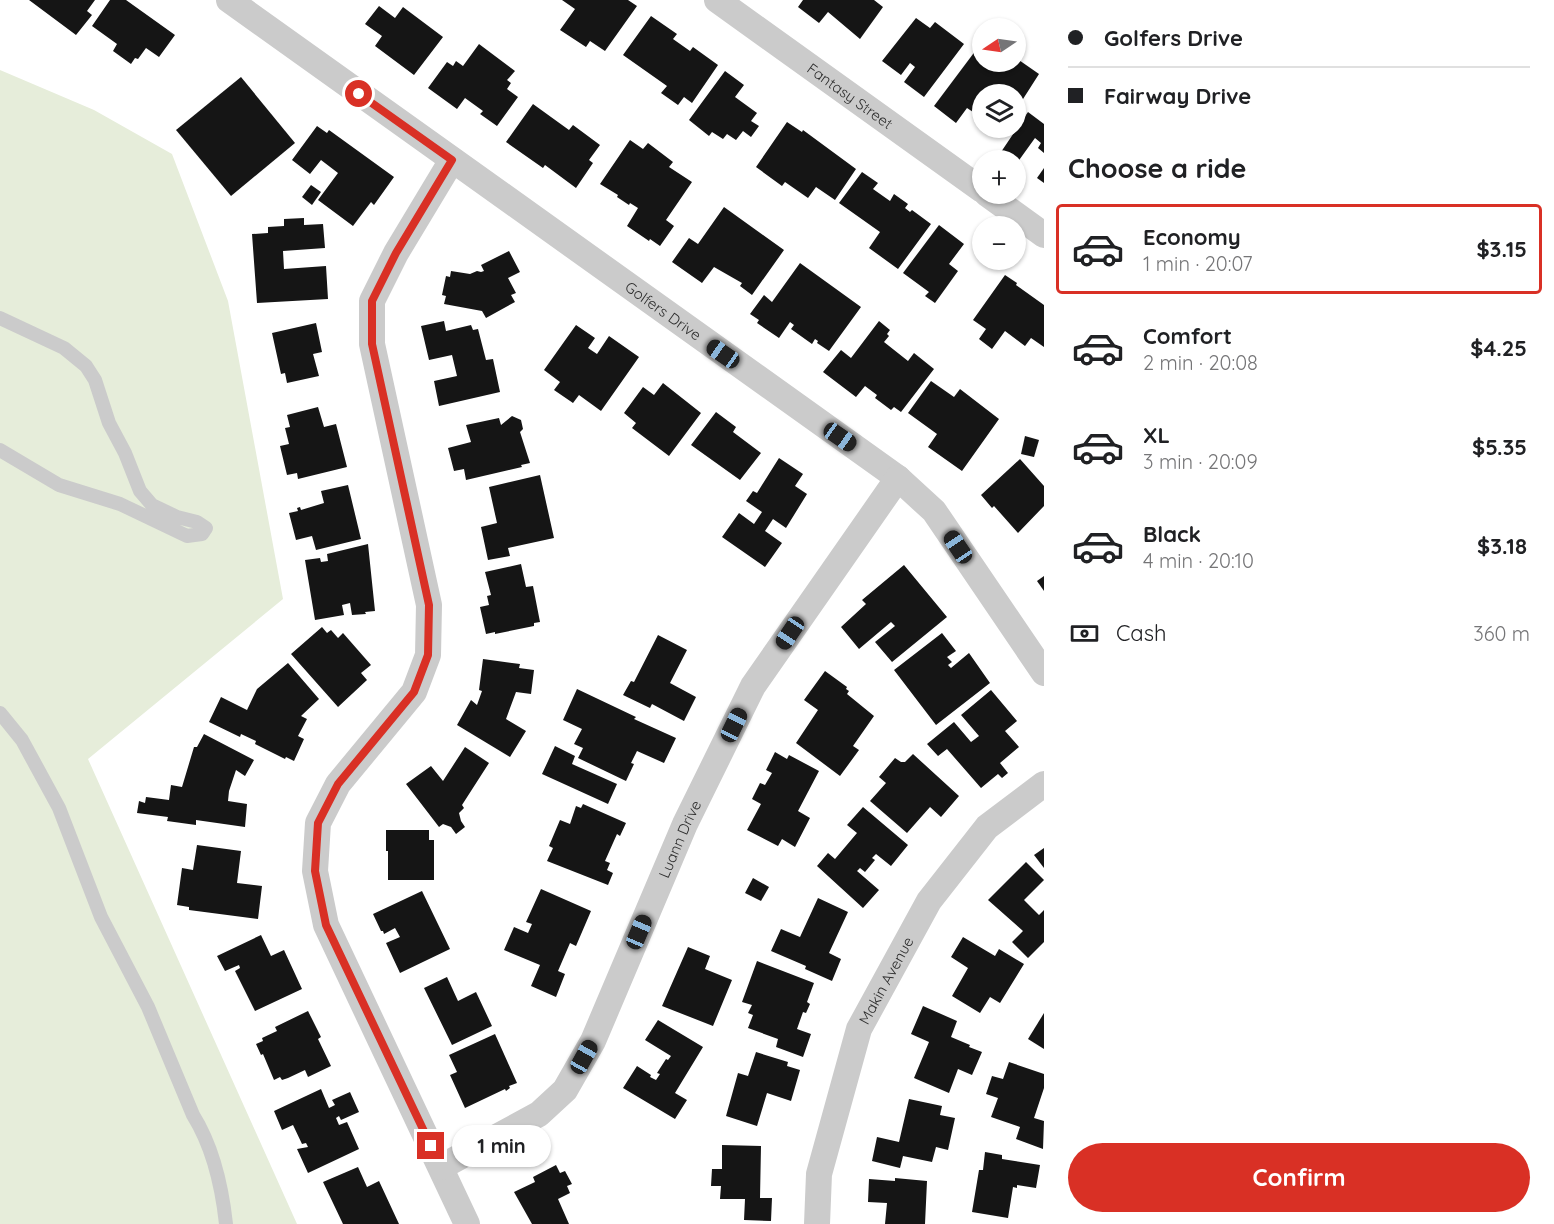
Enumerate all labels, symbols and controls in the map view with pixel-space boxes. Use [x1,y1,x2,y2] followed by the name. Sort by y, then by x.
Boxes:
[972,18,1026,72] north arrow
[972,18,1026,270] map controls
[1104,24,1243,52] text: Golfers Drive
[804,58,897,133] street label: Fantasy Street
[345,80,372,107] route start
[1104,82,1251,110] text: Fairway Drive
[972,84,1026,138] button: layers
[972,150,1026,204] button: +
[1068,151,1246,185] text: Choose a ride
[972,216,1026,270] button: −
[1071,222,1125,276] icon: car
[1143,223,1241,251] text: Economy
[1476,235,1527,263] text: $3.15
[1143,251,1253,276] text: 1 min · 20:07
[622,277,705,344] street label: Golfers Drive
[1071,321,1125,375] icon: car
[1143,322,1232,350] text: Comfort
[1470,334,1527,362] text: $4.25
[703,336,743,372] car
[1143,350,1258,375] text: 2 min · 20:08
[820,419,860,455] car
[1071,420,1125,474] icon: car
[1143,421,1170,449] text: XL
[1472,433,1527,461] text: $5.35
[1143,449,1258,474] text: 3 min · 20:09
[1071,519,1125,573] icon: car
[1143,520,1201,548] text: Black
[940,527,976,567] car
[1477,532,1527,560] text: $3.18
[1143,548,1254,573] text: 4 min · 20:10
[772,613,808,653] car
[1068,617,1101,650] icon: cash
[1116,619,1167,647] text: Cash
[1473,621,1530,646] text: 360 m
[718,705,750,745] car
[654,797,705,881] street label: Luann Drive
[624,912,654,952] car
[854,933,917,1027] street label: Makin Avenue
[567,1037,601,1077] car
[452,1125,551,1167] callout: 1 min
[417,1132,444,1159] route end
[477,1133,526,1158] text: 1 min
[1068,1143,1530,1212] button: Confirm

